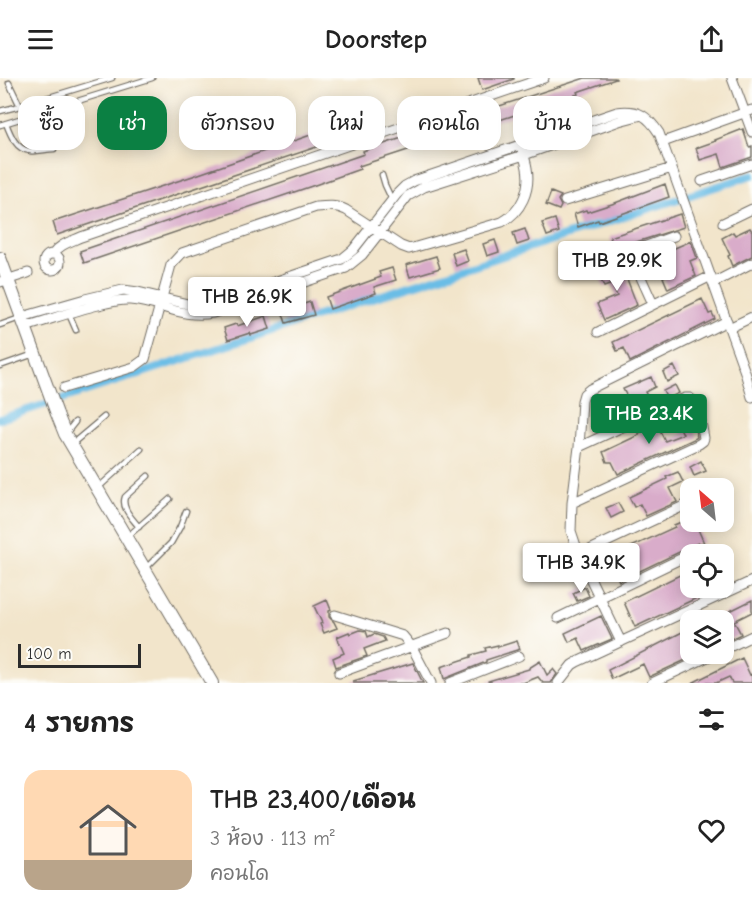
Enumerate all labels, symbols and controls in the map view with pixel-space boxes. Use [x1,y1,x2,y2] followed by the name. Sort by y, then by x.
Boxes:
[24,23,57,56] icon: menu
[695,23,728,56] icon: share
[325,24,427,55] text: Doorstep
[18,96,85,150] chip: ซื้อ
[97,96,167,150] chip: เช่า
[179,96,296,150] chip: ตัวกรอง
[308,96,385,150] chip: ใหม่
[397,96,501,150] chip: คอนโด
[513,96,592,150] chip: บ้าน
[548,241,686,292] pin: THB 29.9K
[572,249,662,272] text: THB 29.9K
[178,277,316,328] pin: THB 26.9K
[202,285,292,308] text: THB 26.9K
[580,394,718,445] pin: THB 23.4K
[605,402,693,425] text: THB 23.4K
[680,478,734,532] north arrow
[680,478,734,664] map controls
[512,543,650,594] pin: THB 34.9K
[680,544,734,598] button: locate
[537,551,625,574] text: THB 34.9K
[680,610,734,664] button: layers
[18,641,141,668] scale bar
[27,645,71,663] text: 100 m
[695,703,728,736] icon: filters
[24,709,134,739] text: 4 รายการ
[210,785,416,815] text: THB 23,400/เดือน
[72,794,144,866] icon: home
[695,814,728,847] icon: heart
[210,827,335,850] text: 3 ห้อง · 113 m²
[210,862,269,885] text: คอนโด

